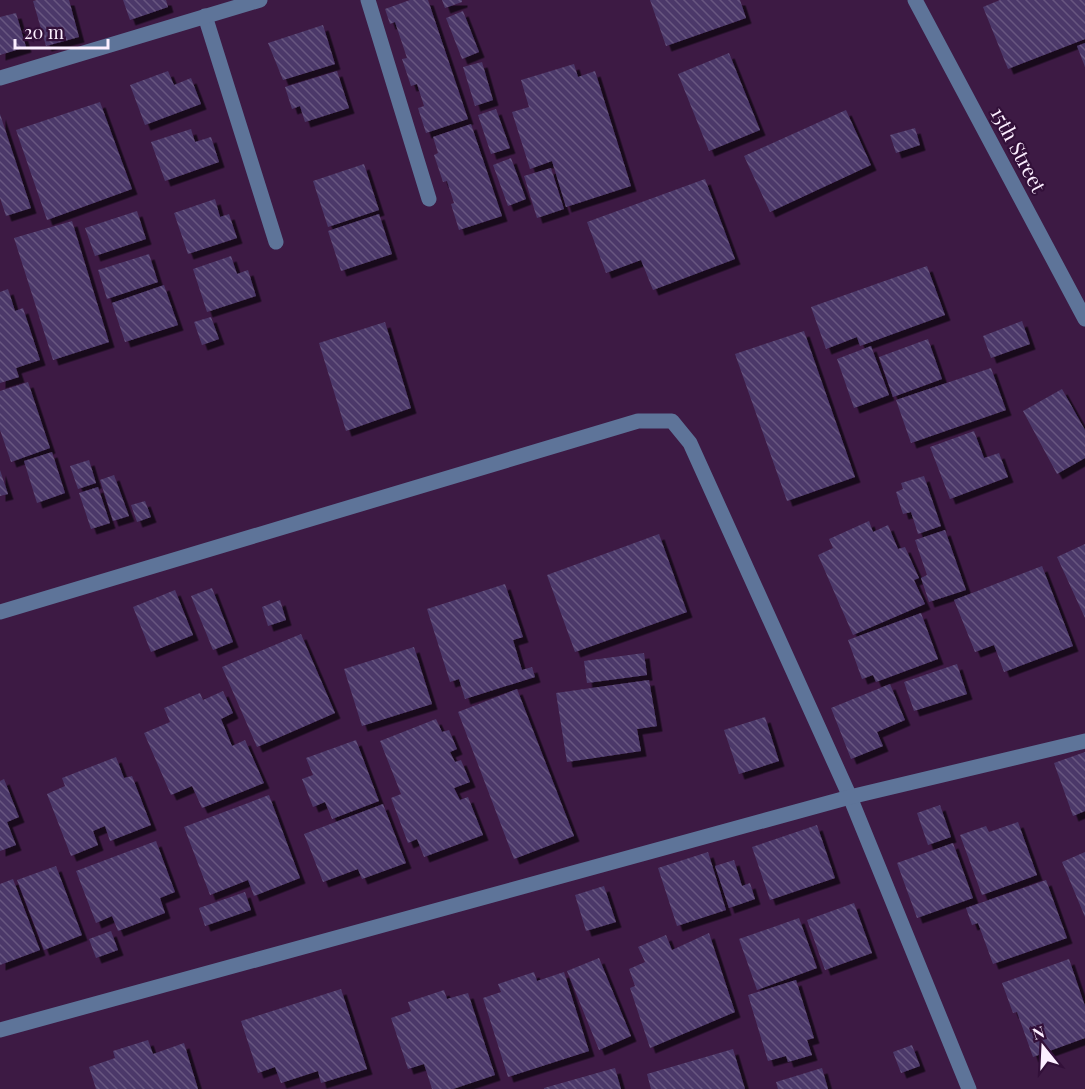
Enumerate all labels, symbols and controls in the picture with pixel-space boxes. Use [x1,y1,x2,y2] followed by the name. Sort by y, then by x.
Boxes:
[15,12,108,50] scale bar
[24,20,64,44] text: 20 m
[986,102,1054,197] street label: 15th Street
[1013,1017,1073,1077] north arrow
[1029,1020,1047,1044] text: N

